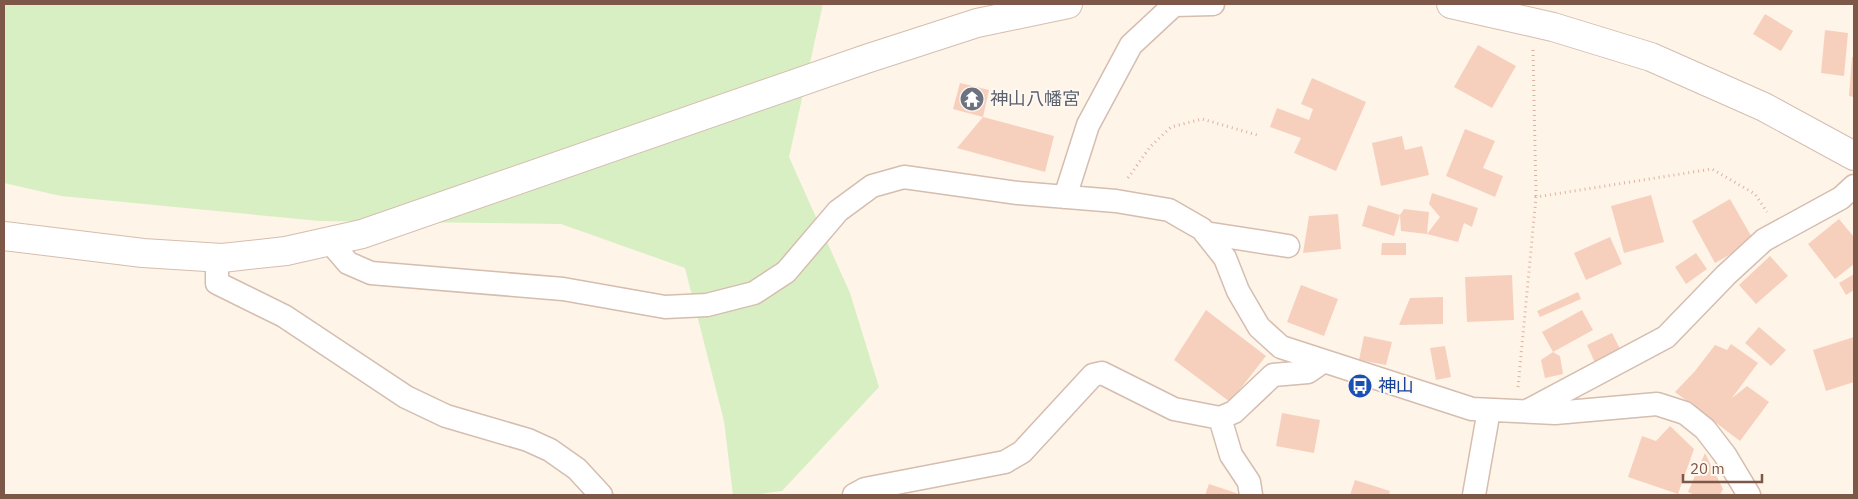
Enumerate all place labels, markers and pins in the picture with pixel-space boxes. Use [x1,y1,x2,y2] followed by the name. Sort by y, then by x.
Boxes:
[959,86,985,112] temple icon: 神山八幡宮
[990,87,1080,110] place label: 神山八幡宮
[1347,373,1373,399] bus stop icon: 神山
[1378,374,1414,397] place label: 神山

